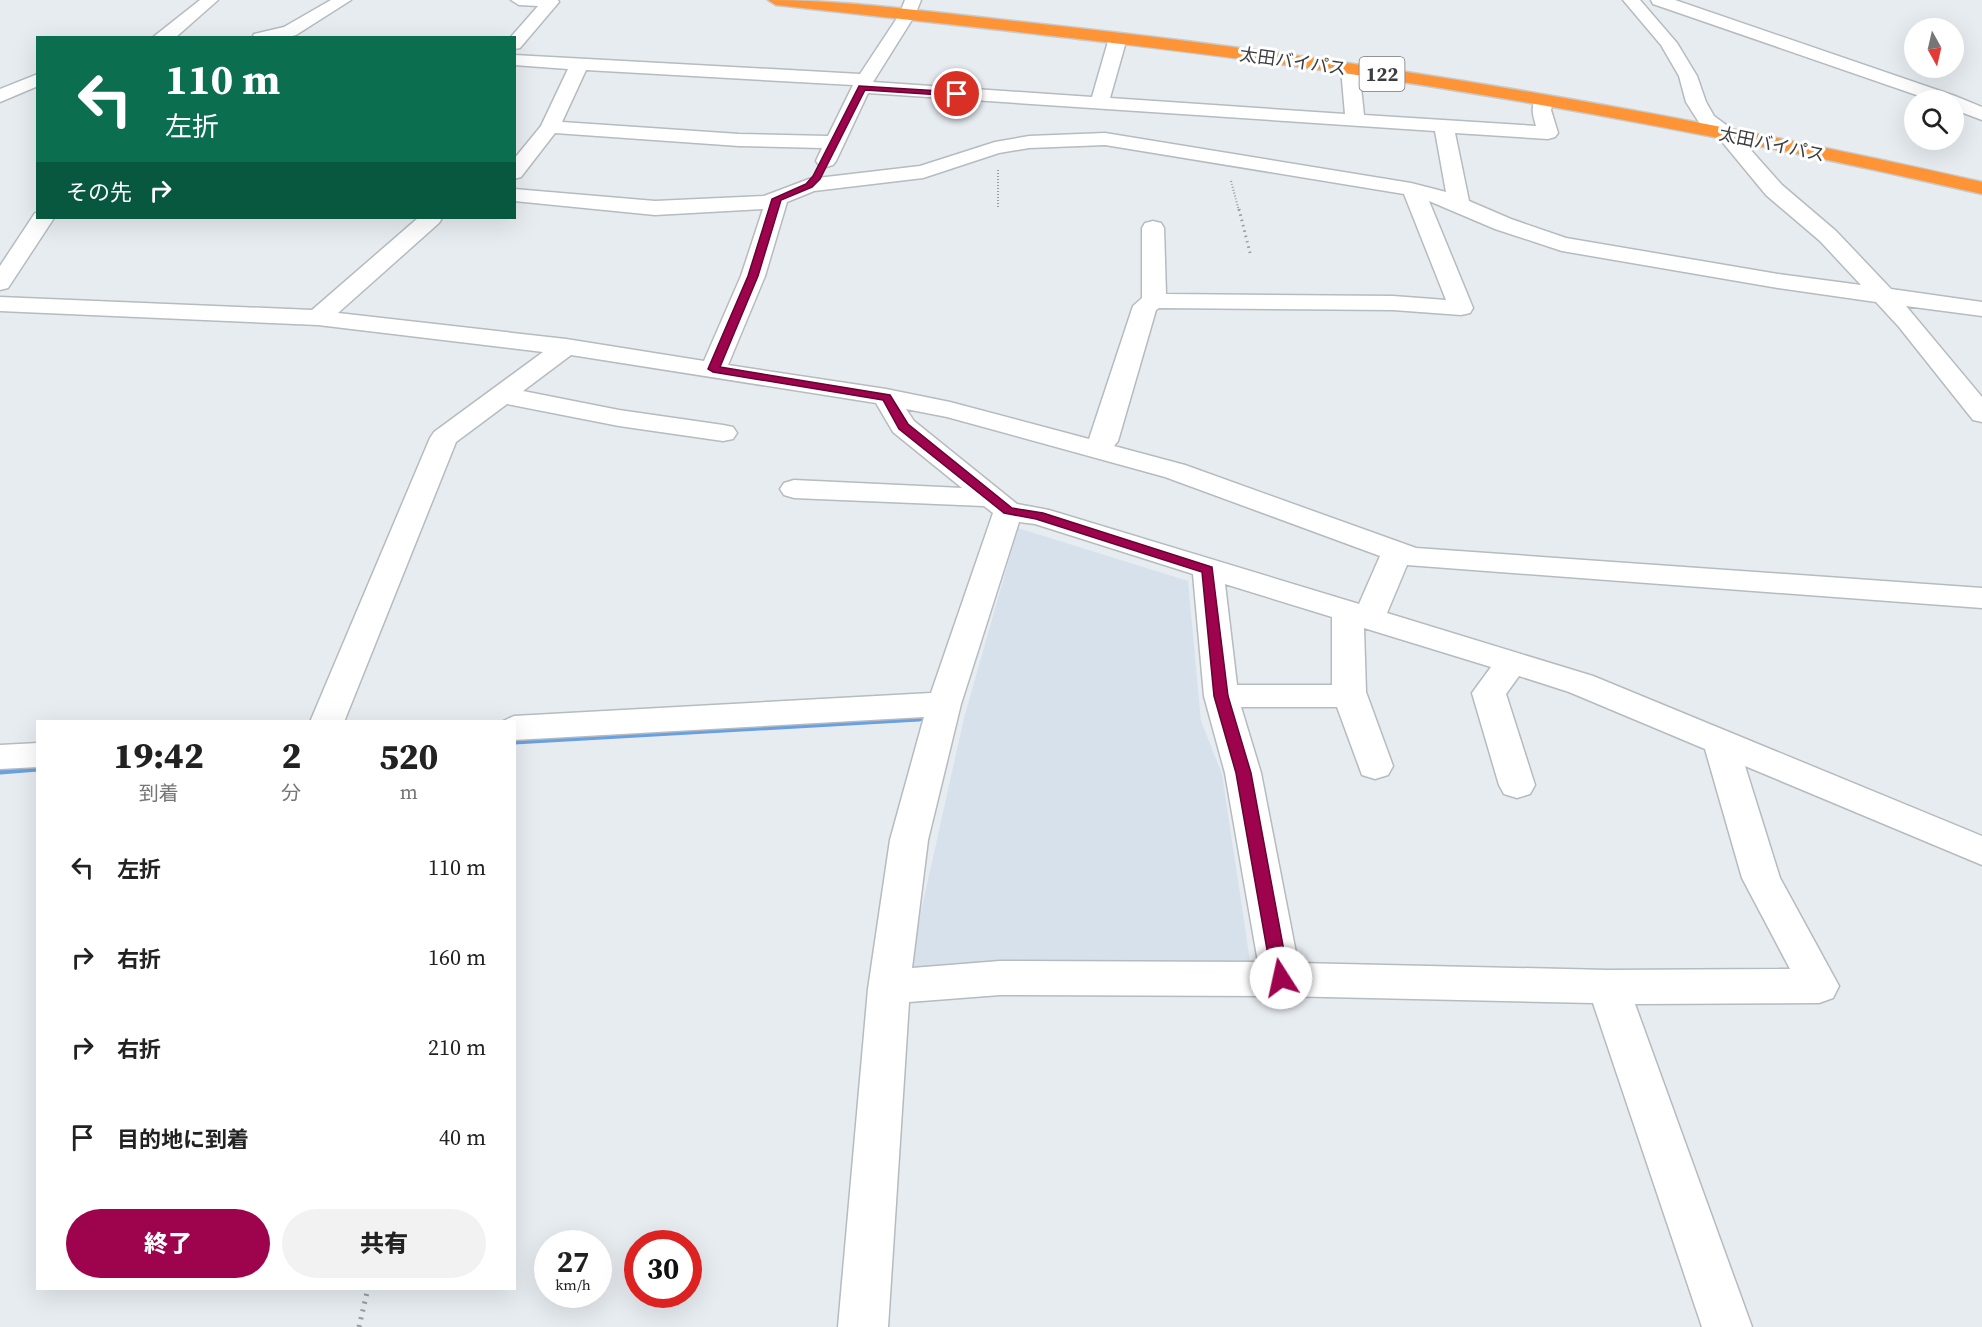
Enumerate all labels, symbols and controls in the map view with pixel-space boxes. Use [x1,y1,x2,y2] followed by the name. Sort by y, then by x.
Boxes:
[1904,18,1964,78] north arrow
[1904,18,1964,150] map controls
[1238,41,1348,81] street label: 太田バイパス
[165,50,280,108] text: 110 m
[1360,57,1404,91] road number: 122
[66,60,144,138] icon: left
[931,68,982,119] pin
[940,77,973,110] icon: arrive
[1904,90,1964,150] button: search
[165,108,219,145] text: 左折
[1717,121,1827,167] street label: 太田バイパス
[144,174,177,207] icon: right
[66,177,132,207] text: その先
[114,731,204,780] text: 19:42
[281,731,301,780] text: 2
[379,732,438,781] text: 520
[400,778,418,806] text: m
[139,779,179,807] text: 到着
[281,779,301,807] text: 分
[66,851,99,884] icon: left
[428,852,486,882] text: 110 m
[117,854,161,884] text: 左折
[66,941,99,974] icon: right
[428,942,486,972] text: 160 m
[117,944,161,974] text: 右折
[1249,946,1313,1010] position arrow
[66,1031,99,1064] icon: right
[428,1032,486,1062] text: 210 m
[117,1034,161,1064] text: 右折
[66,1121,99,1154] icon: arrive
[439,1122,486,1152] text: 40 m
[117,1124,249,1154] text: 目的地に到着
[66,1209,270,1278] button: 終了
[282,1209,486,1278] button: 共有
[624,1230,702,1308] speed limit sign: 30
[557,1241,589,1282] text: 27
[555,1274,591,1295] text: km/h

